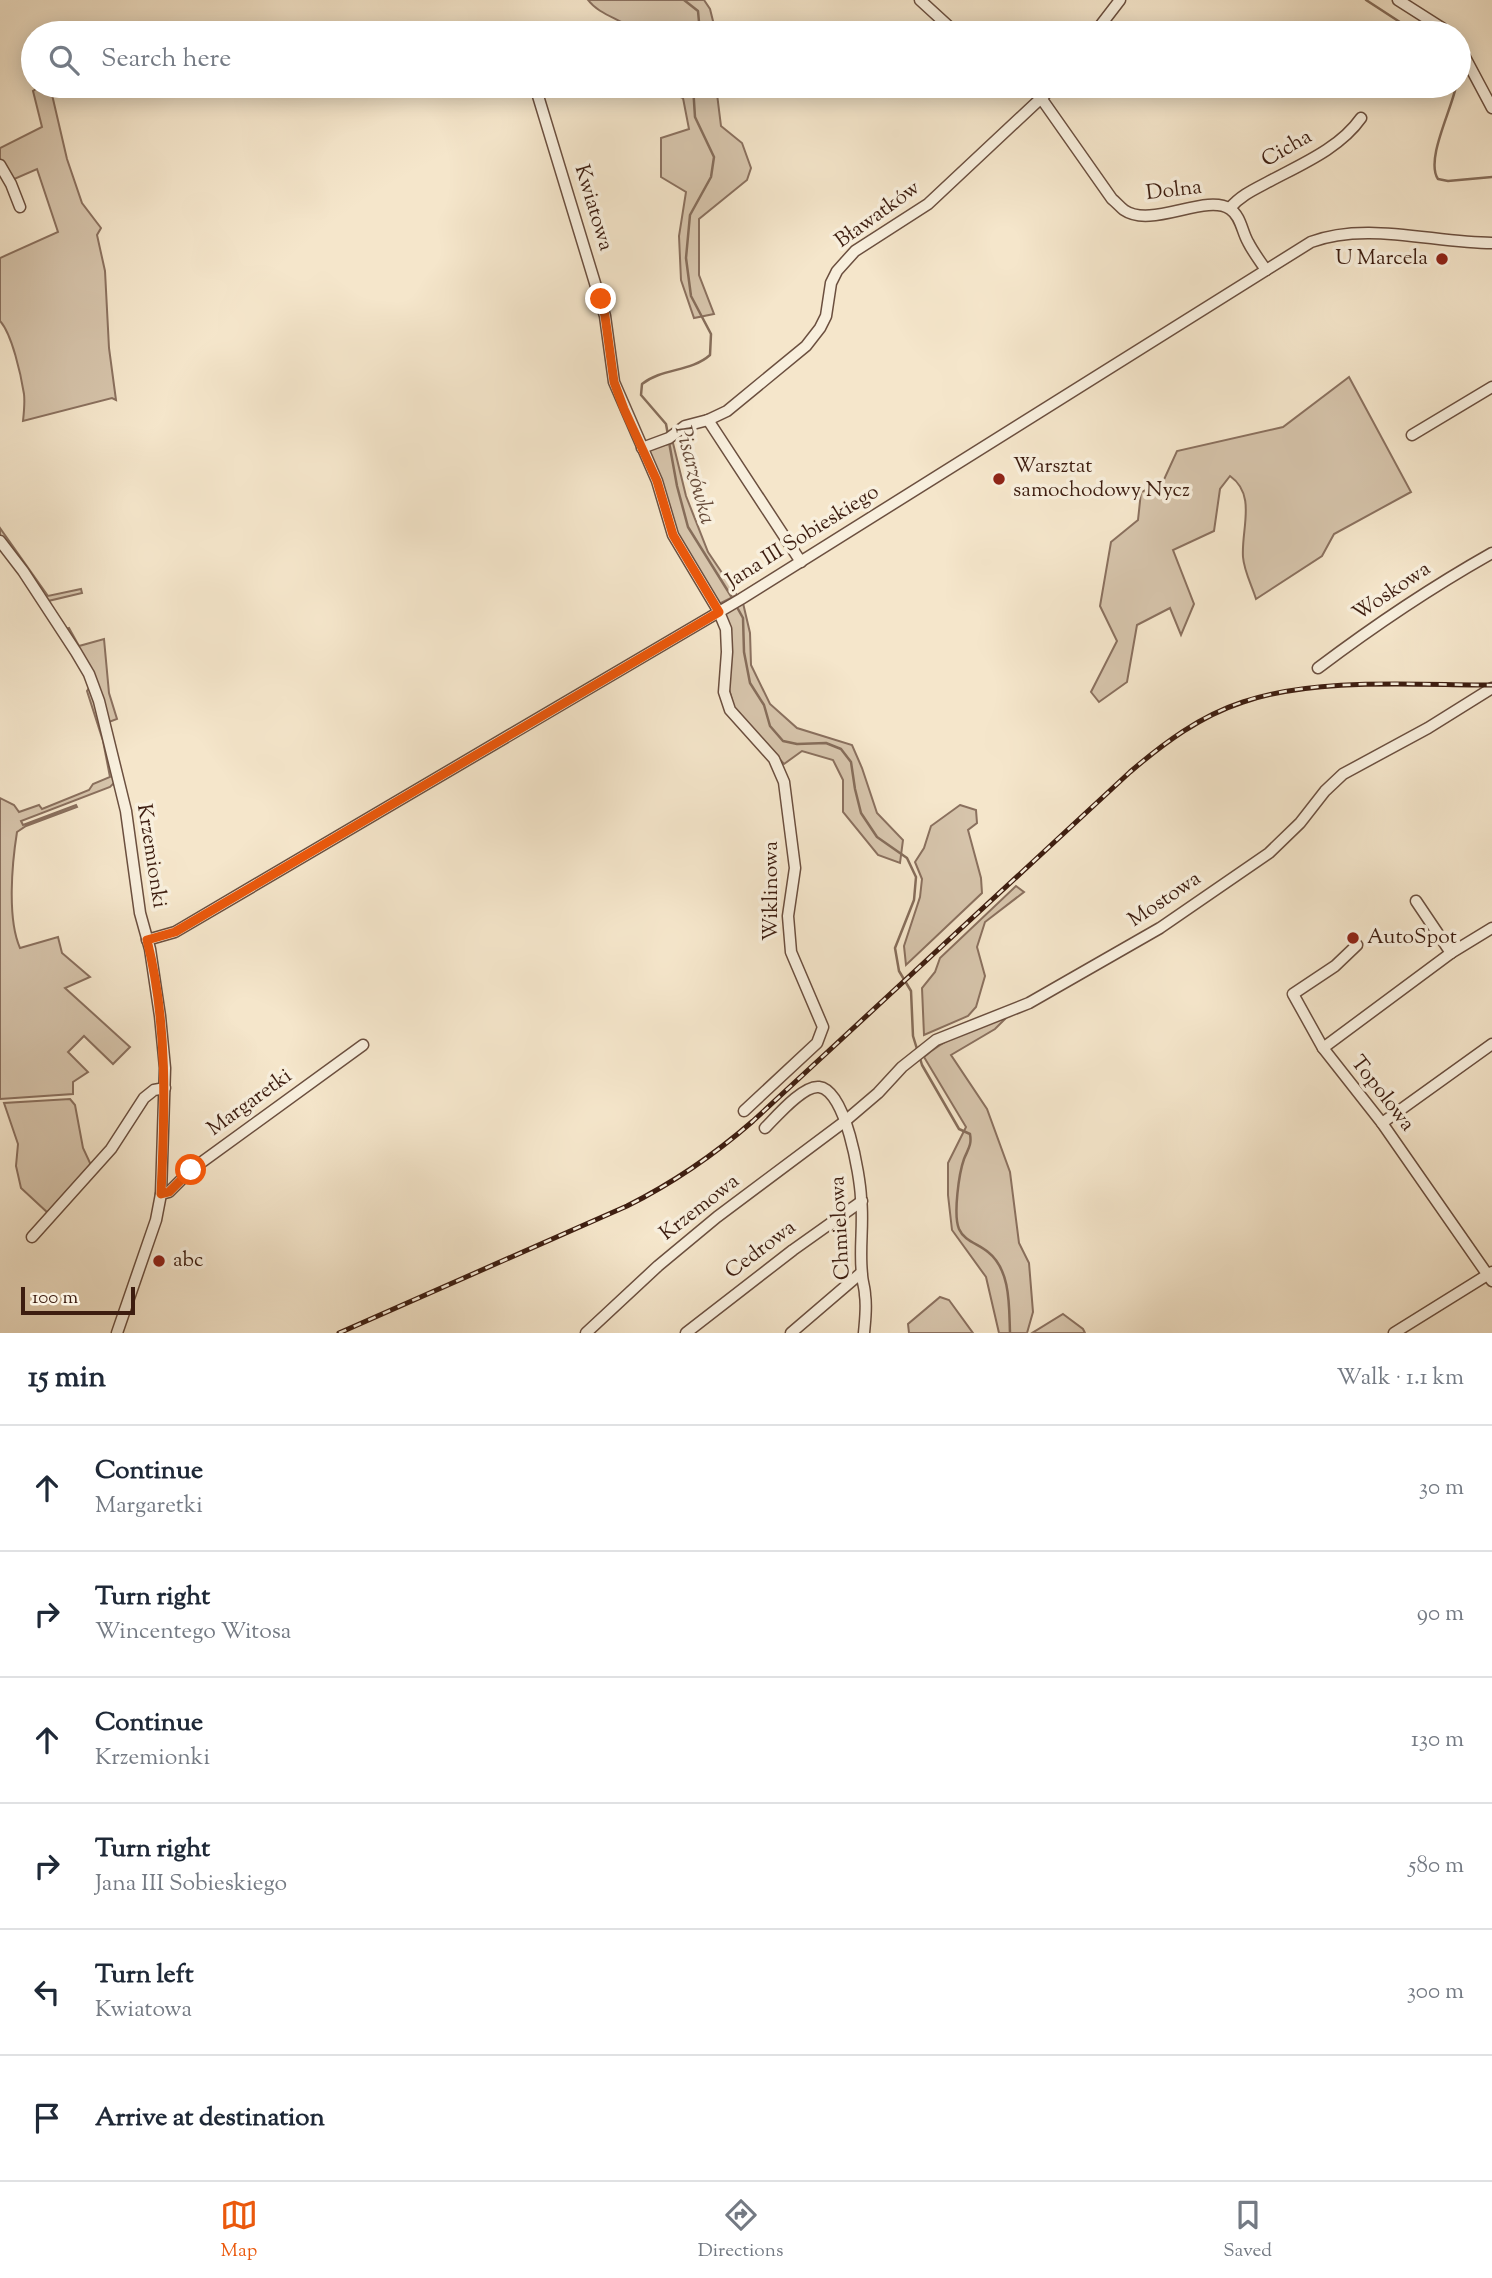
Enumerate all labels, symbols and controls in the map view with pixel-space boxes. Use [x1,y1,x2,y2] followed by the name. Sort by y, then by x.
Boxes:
[21,21,1471,98] search box
[45,41,83,79] icon: search
[101,41,231,78] text: Search here
[1256,122,1318,175] street label: Cicha
[566,161,620,255] street label: Kwiatowa
[1144,173,1204,209] street label: Dolna
[829,174,927,256] street label: Bławatków
[1335,244,1428,274] place label: U Marcela
[1434,251,1450,267] marker: U Marcela
[585,283,616,314] route end
[665,422,723,528] water label: Pisarzówka
[1013,452,1190,506] place label: Warsztat samochodowy Nycz
[991,471,1007,487] marker: Warsztat samochodowy Nycz
[720,478,885,597] street label: Jana III Sobieskiego
[1347,555,1437,629] street label: Woskowa
[128,802,174,910] street label: Krzemionki
[757,841,787,941] street label: Wiklinowa
[1123,864,1208,935] street label: Mostowa
[1367,923,1457,953] place label: AutoSpot
[1345,930,1361,946] marker: AutoSpot
[1343,1050,1421,1139] street label: Topolowa
[201,1062,299,1144] street label: Margaretki
[175,1154,206,1185] route start
[654,1167,746,1249] street label: Krzemowa
[823,1175,859,1281] street label: Chmielowa
[719,1213,803,1287] street label: Cedrowa
[173,1246,203,1276] place label: abc
[151,1253,167,1269] marker: abc
[21,1284,135,1316] scale bar
[32,1285,78,1312] text: 100 m
[28,1357,106,1400] text: 15 min
[1337,1362,1464,1395] text: Walk · 1.1 km
[95,1453,203,1490] text: Continue
[28,1469,66,1507] icon: ahead
[1419,1472,1464,1505] text: 30 m
[95,1490,203,1523] text: Margaretki
[95,1579,210,1616] text: Turn right
[28,1595,66,1633] icon: right
[1417,1598,1464,1631] text: 90 m
[95,1616,291,1649] text: Wincentego Witosa
[95,1705,203,1742] text: Continue
[28,1721,66,1759] icon: ahead
[1411,1724,1464,1757] text: 130 m
[95,1742,210,1775] text: Krzemionki
[95,1831,210,1868] text: Turn right
[28,1847,66,1885] icon: right
[1409,1850,1464,1883] text: 580 m
[95,1868,287,1901] text: Jana III Sobieskiego
[95,1957,194,1994] text: Turn left
[28,1973,66,2011] icon: left
[1407,1976,1464,2009] text: 300 m
[95,1994,192,2027] text: Kwiatowa
[28,2099,66,2137] icon: arrive
[95,2100,325,2137] text: Arrive at destination
[220,2196,258,2265] tab: Map
[698,2196,783,2265] tab: Directions
[1223,2196,1272,2265] tab: Saved

